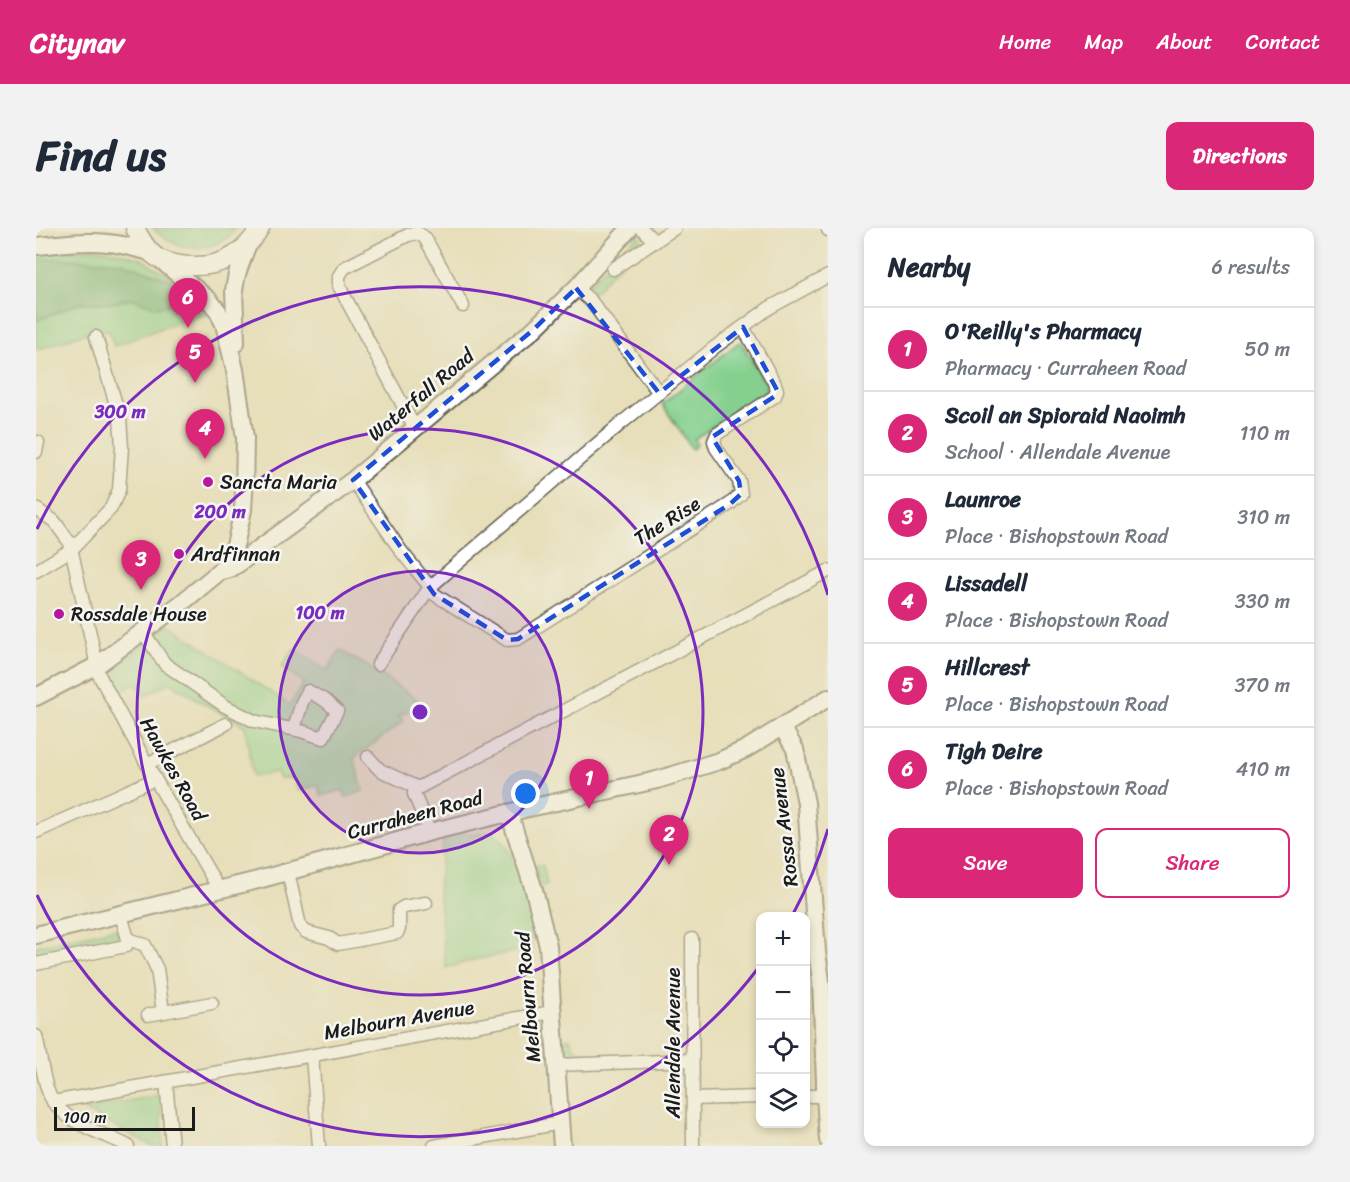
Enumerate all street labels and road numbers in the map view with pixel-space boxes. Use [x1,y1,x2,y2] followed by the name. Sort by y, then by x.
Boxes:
[360,339,483,450] street label: Waterfall Road
[627,486,708,555] street label: The Rise
[130,710,217,829] street label: Hawkes Road
[759,765,809,889] street label: Rossa Avenue
[343,780,488,850] street label: Curraheen Road
[505,929,551,1064] street label: Melbourn Road
[656,967,691,1119] street label: Allendale Avenue
[321,990,477,1050] street label: Melbourn Avenue

